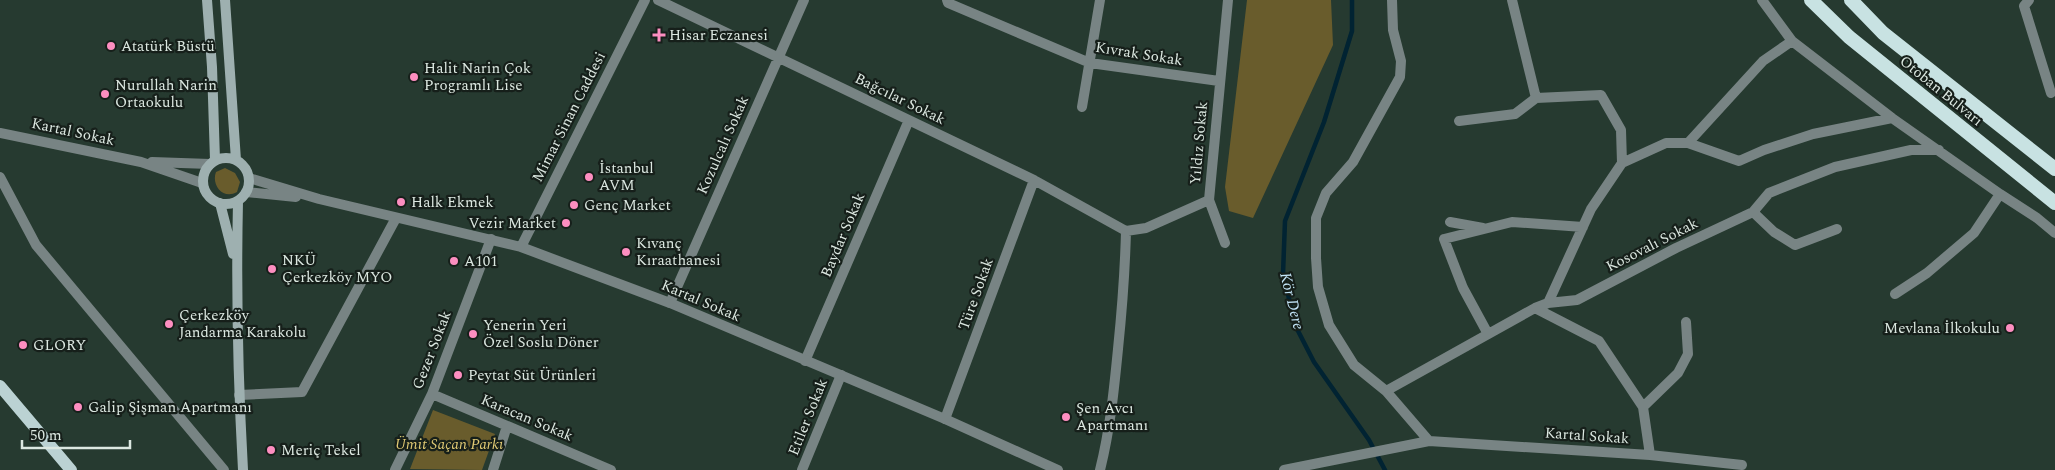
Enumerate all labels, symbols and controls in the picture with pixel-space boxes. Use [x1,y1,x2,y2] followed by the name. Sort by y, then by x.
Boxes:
[669,24,768,47] place label: Hisar Eczanesi
[653,29,665,41] marker: Hisar Eczanesi
[121,35,215,58] place label: Atatürk Büstü
[1094,36,1184,72] street label: Kıvrak Sokak
[105,40,117,52] marker: Atatürk Büstü
[526,48,612,186] street label: Mimar Sinan Caddesi
[1894,50,1988,132] street label: Otoban Bulvarı
[424,57,531,97] place label: Halit Narin Çok Programlı Lise
[851,67,949,131] street label: Bağcılar Sokak
[408,71,420,83] marker: Halit Narin Çok Programlı Lise
[115,74,217,114] place label: Nurullah Narin Ortaokulu
[99,88,111,100] marker: Nurullah Narin Ortaokulu
[691,92,755,198] street label: Kozulcalı Sokak
[1184,100,1214,186] street label: Yıldız Sokak
[29,112,117,152] street label: Kartal Sokak
[599,157,654,197] place label: İstanbul AVM
[583,171,595,183] marker: İstanbul AVM
[815,189,871,281] street label: Baydar Sokak
[411,191,494,214] place label: Halk Ekmek
[584,194,671,217] place label: Genç Market
[395,196,407,208] marker: Halk Ekmek
[568,199,580,211] marker: Genç Market
[468,212,556,235] place label: Vezir Market
[1602,212,1702,278] street label: Kosovalı Sokak
[560,217,572,229] marker: Vezir Market
[636,232,721,272] place label: Kıvanç Kıraathanesi
[620,246,632,258] marker: Kıvanç Kıraathanesi
[282,249,392,289] place label: NKÜ Çerkezköy MYO
[464,250,498,273] place label: A101
[448,255,460,267] marker: A101
[952,255,1000,333] street label: Türe Sokak
[266,263,278,275] marker: NKÜ Çerkezköy MYO
[1273,270,1311,332] water label: Kör Dere
[658,274,744,328] street label: Kartal Sokak
[179,304,306,344] place label: Çerkezköy Jandarma Karakolu
[406,307,458,393] street label: Gezer Sokak
[483,314,599,354] place label: Yenerin Yeri Özel Soslu Döner
[1884,317,2000,340] place label: Mevlana İlkokulu
[163,318,175,330] marker: Çerkezköy Jandarma Karakolu
[2004,322,2016,334] marker: Mevlana İlkokulu
[467,328,479,340] marker: Yenerin Yeri Özel Soslu Döner
[33,334,87,357] place label: GLORY
[17,339,29,351] marker: GLORY
[468,364,596,387] place label: Peytat Süt Ürünleri
[452,369,464,381] marker: Peytat Süt Ürünleri
[782,375,834,459] street label: Etiler Sokak
[477,388,577,448] street label: Karacan Sokak
[88,396,252,419] place label: Galip Şişman Apartmanı
[1076,397,1148,437] place label: Şen Avcı Apartmanı
[72,401,84,413] marker: Galip Şişman Apartmanı
[1060,411,1072,423] marker: Şen Avcı Apartmanı
[22,418,130,450] scale bar
[1544,422,1630,450] street label: Kartal Sokak
[30,424,62,447] text: 50 m
[395,433,503,456] park label: Ümit Saçan Parkı
[281,439,361,462] place label: Meriç Tekel
[265,444,277,456] marker: Meriç Tekel

